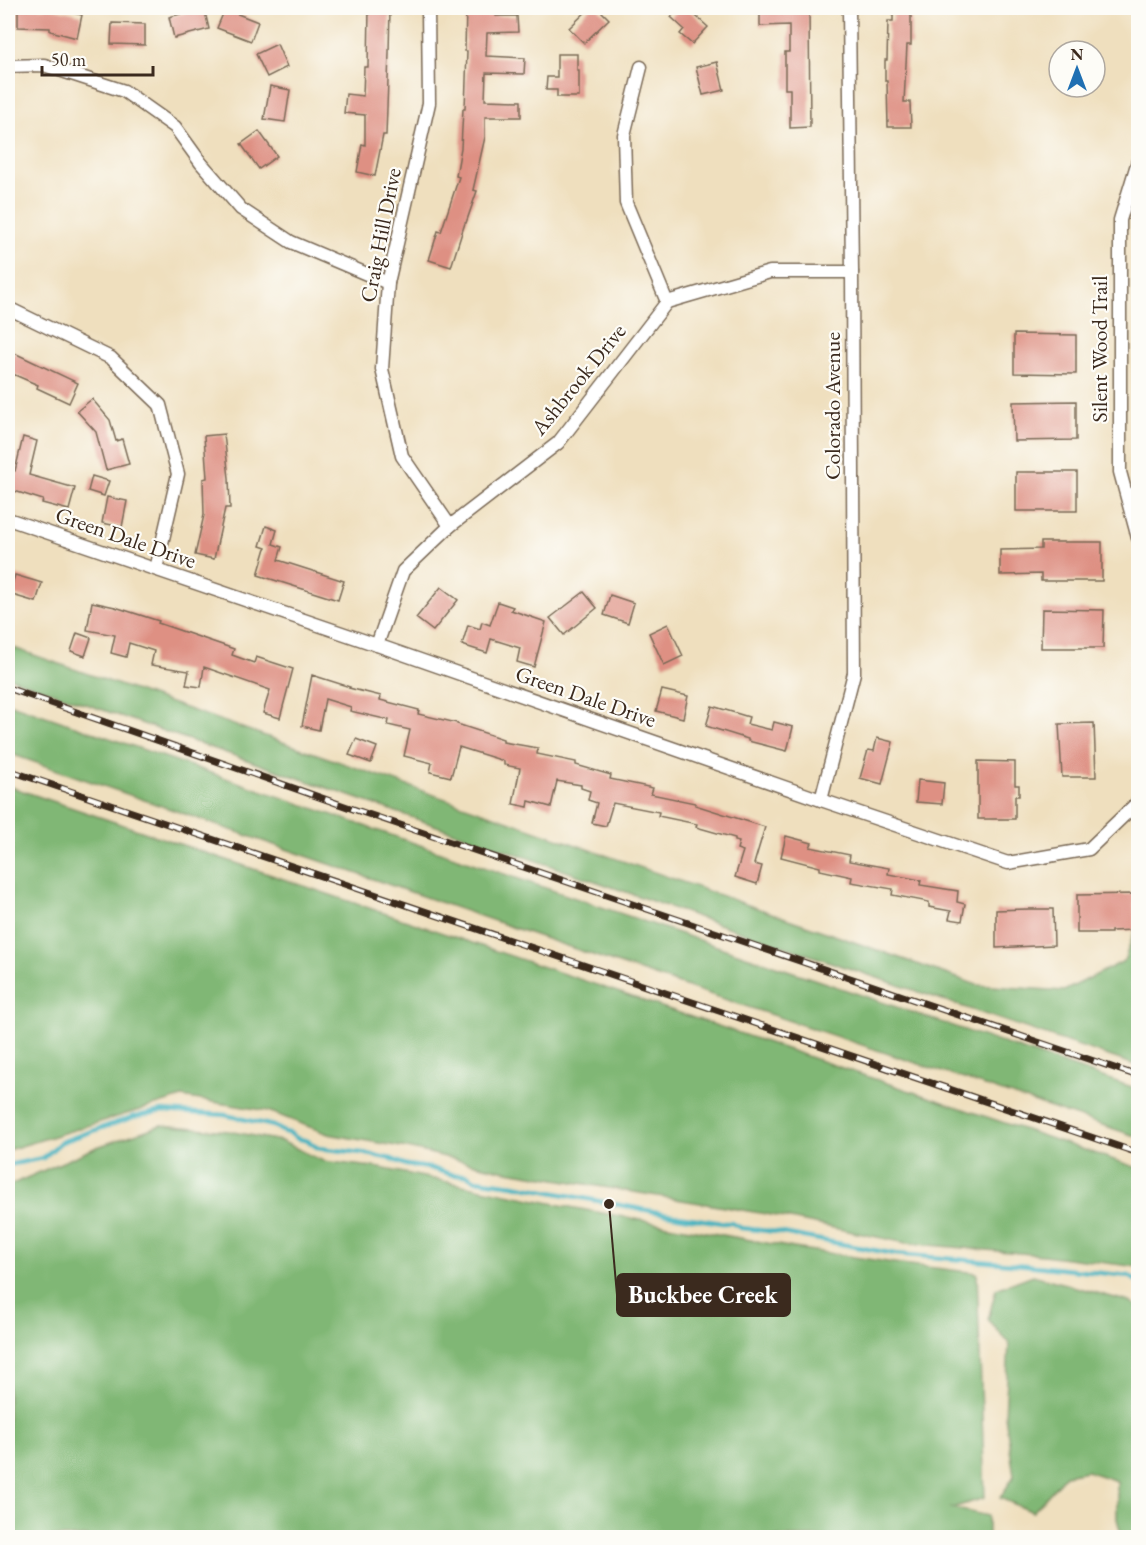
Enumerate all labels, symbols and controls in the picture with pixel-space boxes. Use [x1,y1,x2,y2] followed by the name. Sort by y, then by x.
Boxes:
[42,39,153,77] scale bar
[1047,39,1107,99] north arrow
[1071,44,1084,65] text: N
[51,48,86,71] text: 50 m
[353,165,408,305] street label: Craig Hill Drive
[1085,275,1114,423] street label: Silent Wood Trail
[524,317,633,442] street label: Ashbrook Drive
[818,332,847,480] street label: Colorado Avenue
[52,500,200,575] street label: Green Dale Drive
[512,659,660,734] street label: Green Dale Drive
[617,1274,790,1316] callout: Buckbee Creek
[628,1279,779,1310] text: Buckbee Creek

